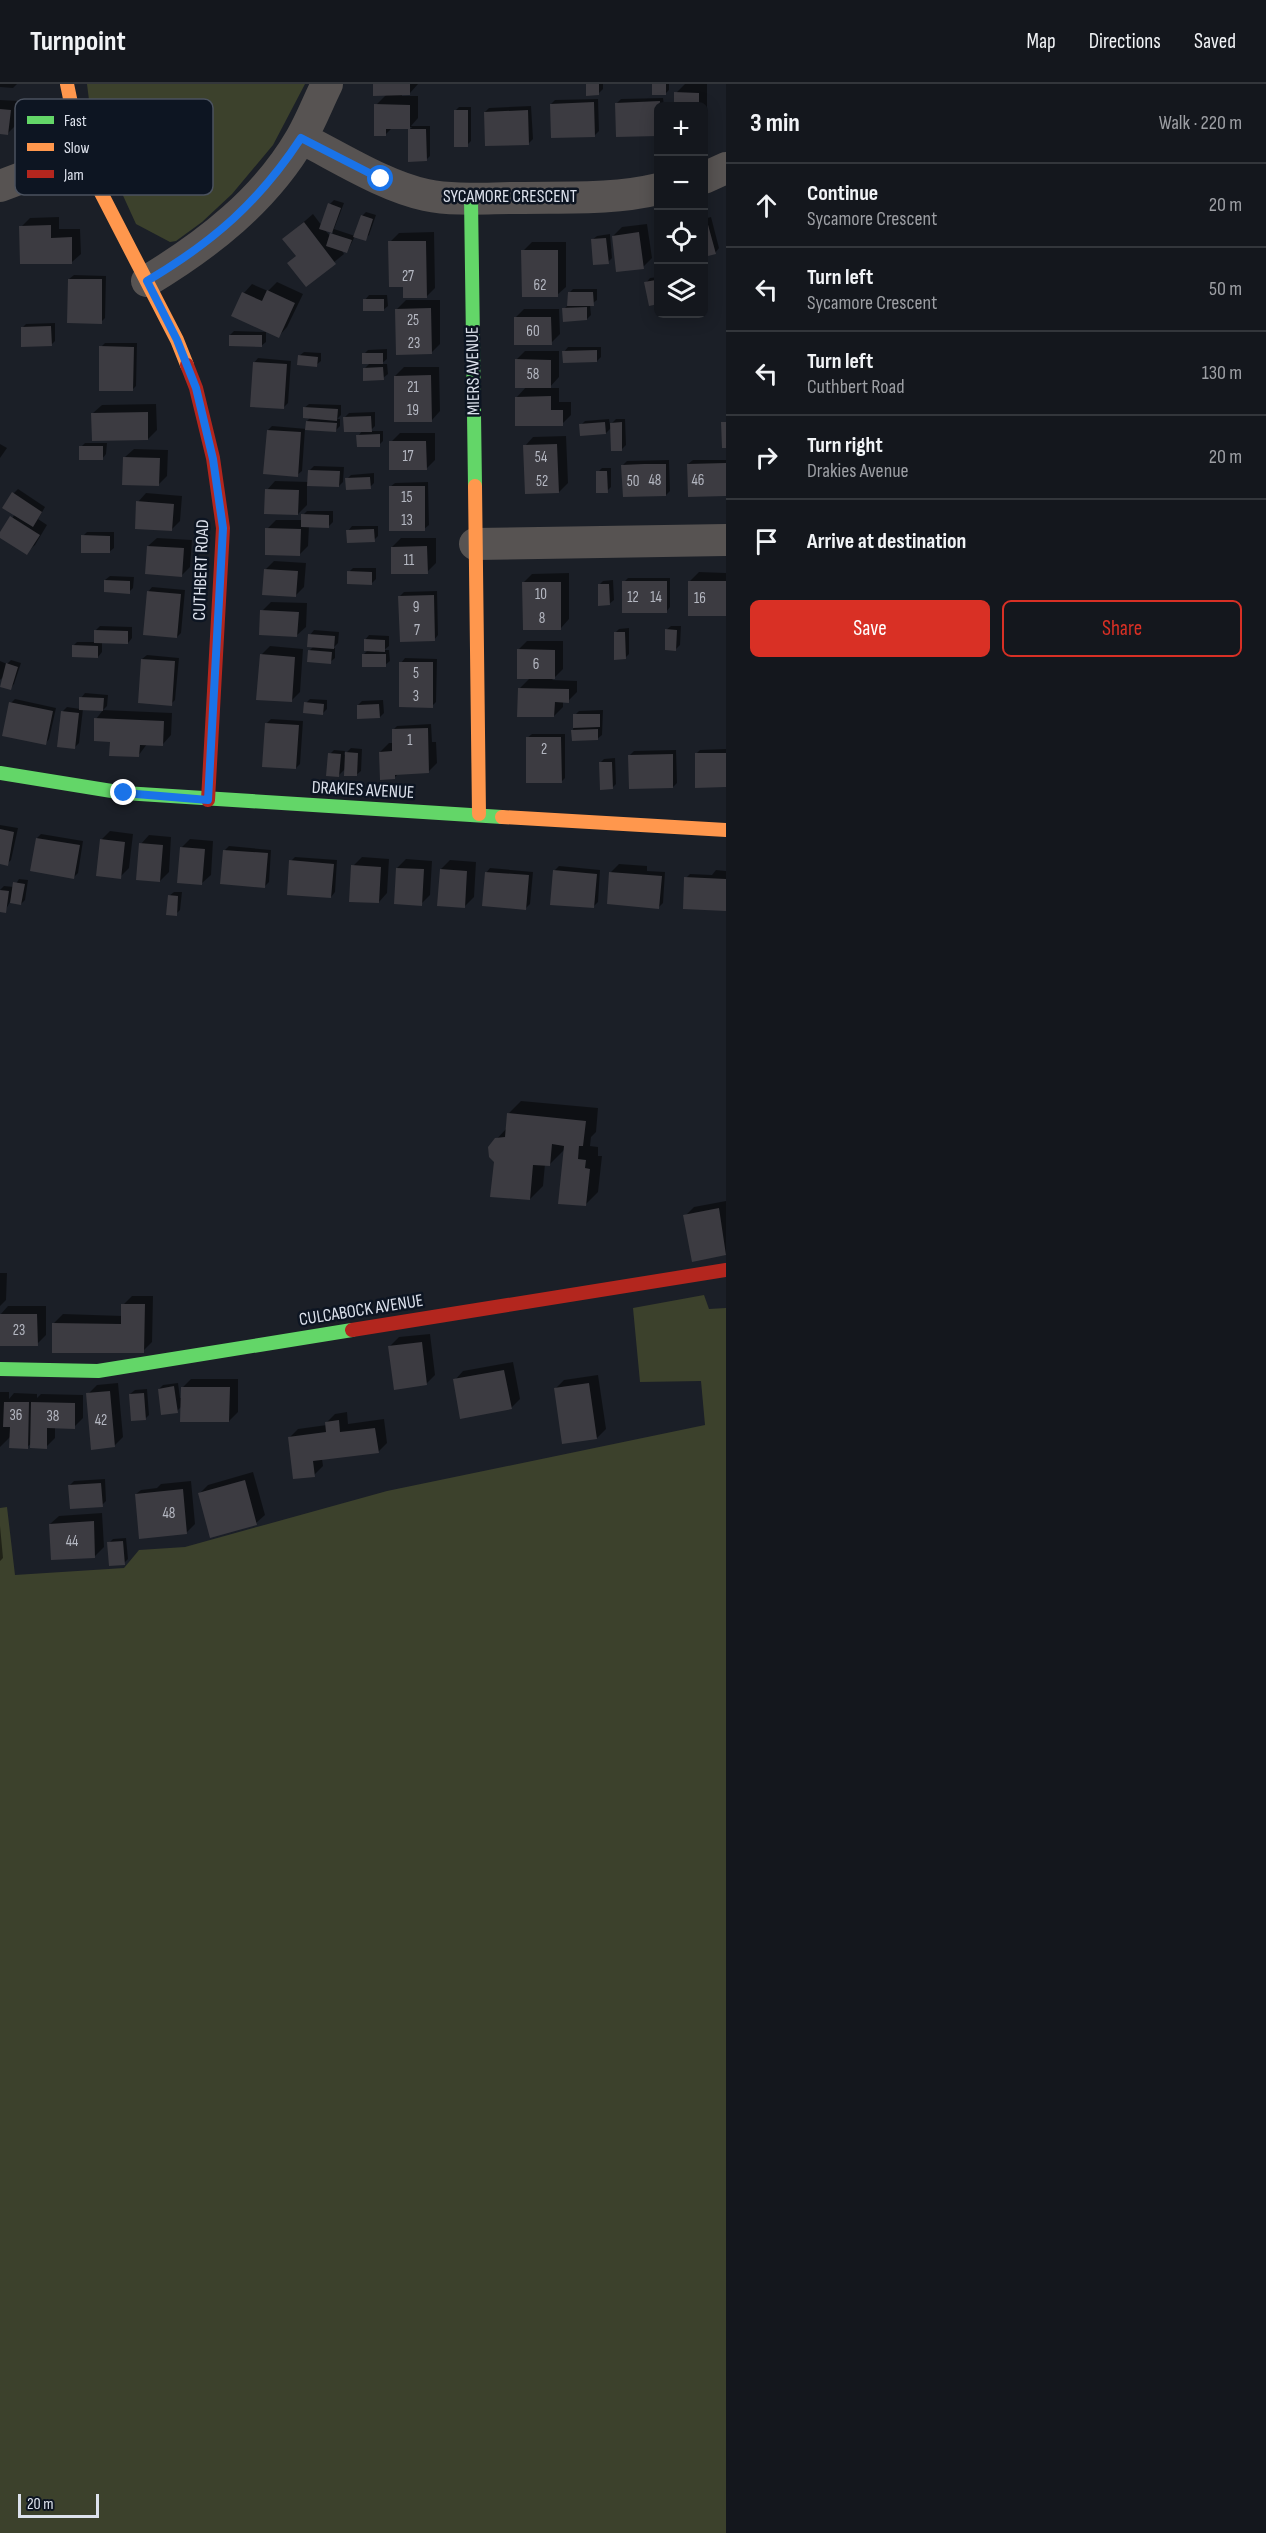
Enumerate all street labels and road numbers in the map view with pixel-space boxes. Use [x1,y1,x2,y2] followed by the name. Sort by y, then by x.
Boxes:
[443,186,577,207] street label: SYCAMORE CRESCENT
[462,326,484,416] street label: MIERS AVENUE
[189,519,213,621] street label: CUTHBERT ROAD
[311,777,415,803] street label: DRAKIES AVENUE
[297,1290,425,1330] street label: CULCABOCK AVENUE

